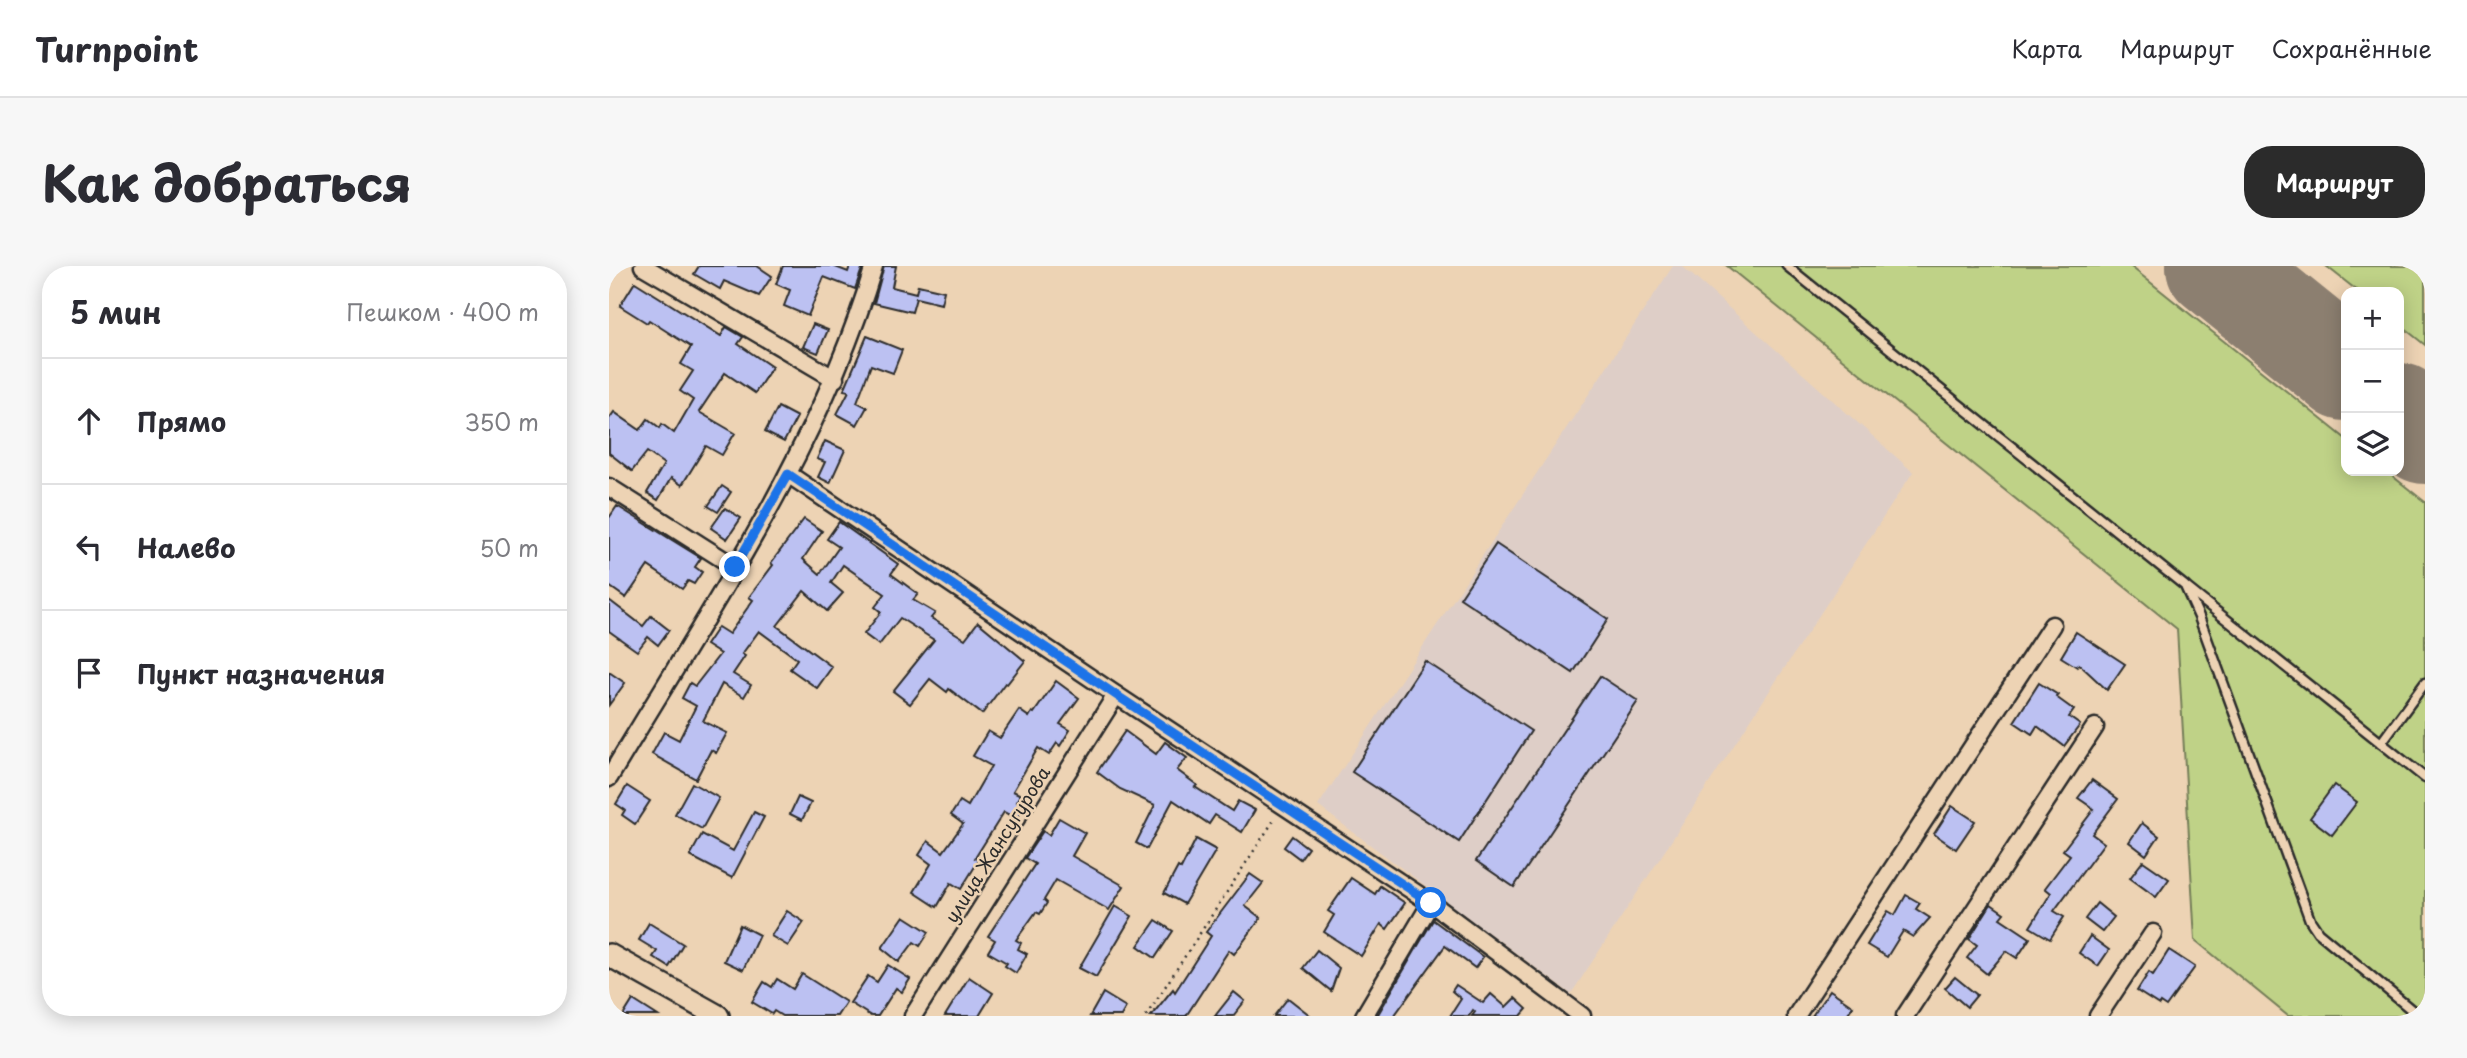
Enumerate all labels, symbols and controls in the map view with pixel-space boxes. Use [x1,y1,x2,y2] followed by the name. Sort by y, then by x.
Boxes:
[35,23,199,73] text: Turnpoint
[2011,30,2082,66] text: Карта
[2120,30,2234,66] text: Маршрут
[2272,30,2432,66] text: Сохранённые
[42,145,412,219] text: Как добраться
[2244,146,2425,218] button: Маршрут
[2341,287,2404,476] map controls
[2341,287,2404,350] button: +
[70,289,162,334] text: 5 мин
[346,294,539,329] text: Пешком · 400 m
[2341,350,2404,413] button: −
[70,402,108,440] icon: ahead
[137,402,226,441] text: Прямо
[464,404,539,439] text: 350 m
[2341,413,2404,476] button: layers
[70,528,108,566] icon: left
[137,528,235,567] text: Налево
[479,530,539,565] text: 50 m
[719,551,750,582] route end
[70,654,108,692] icon: arrive
[137,654,385,693] text: Пункт назначения
[938,760,1056,928] street label: улица Жансугурова
[1415,887,1446,918] route start

